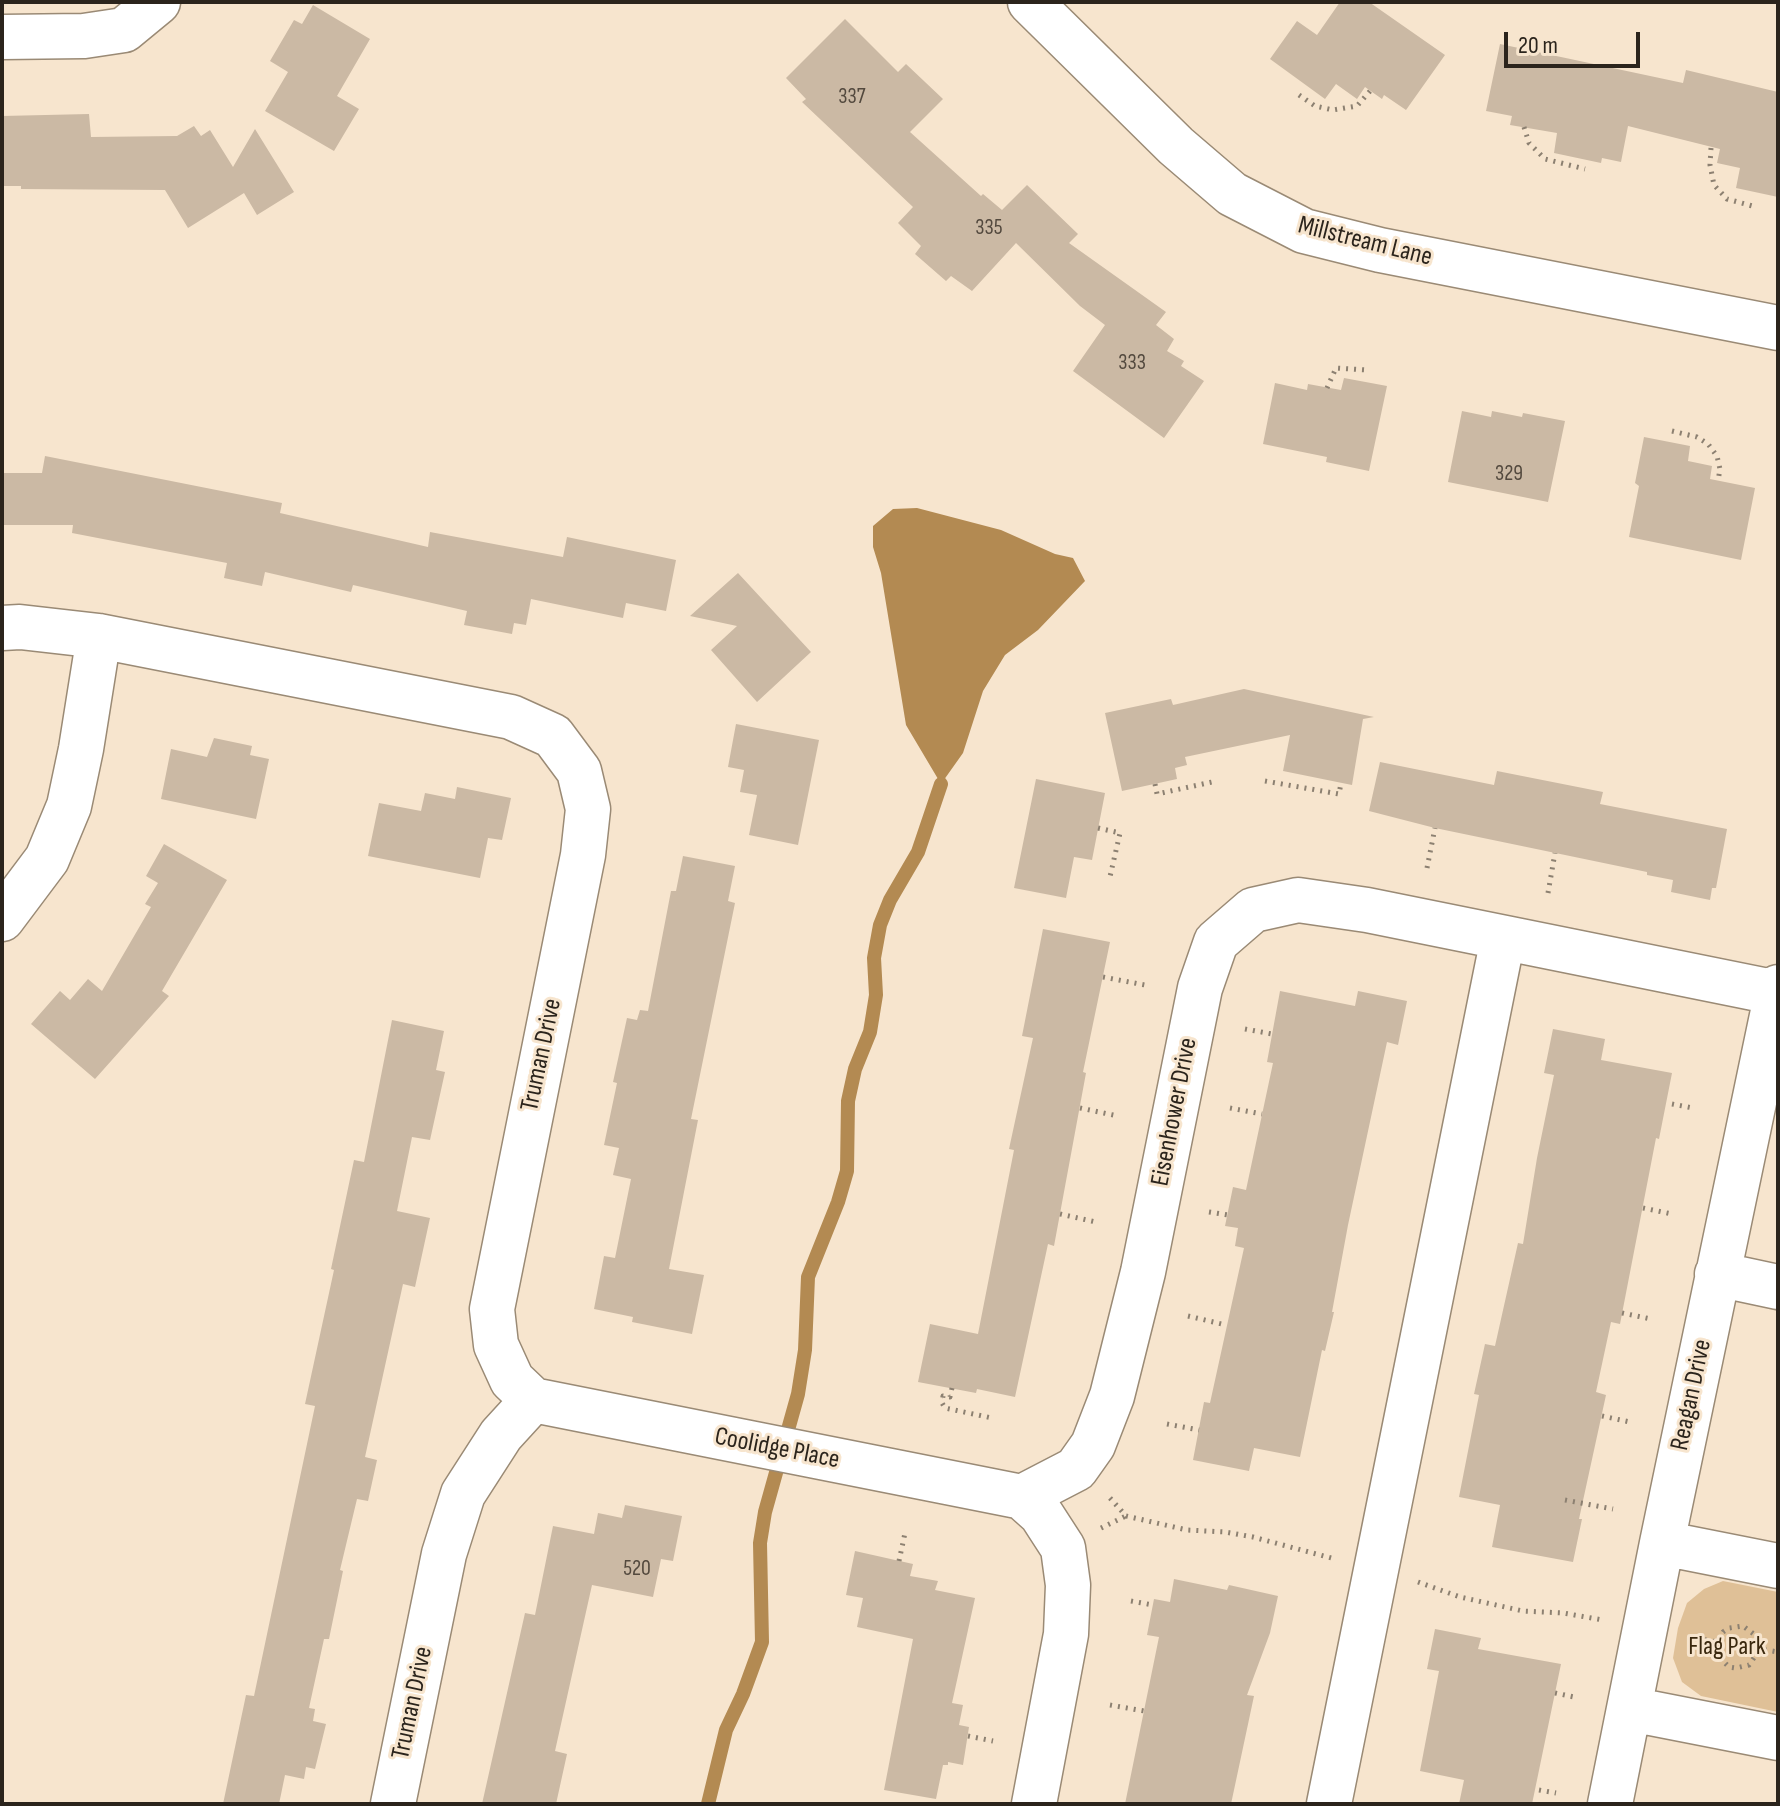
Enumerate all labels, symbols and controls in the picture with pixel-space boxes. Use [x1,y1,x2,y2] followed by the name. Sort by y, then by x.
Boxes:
[1508,16,1644,66] scale bar
[1518,31,1558,60] text: 20 m
[838,84,866,110] house number: 337
[1295,210,1435,274] street label: Millstream Lane
[975,215,1003,241] house number: 335
[1118,350,1146,376] house number: 333
[1495,461,1523,487] house number: 329
[515,996,569,1114] street label: Truman Drive
[1145,1035,1205,1189] street label: Eisenhower Drive
[1665,1337,1719,1453] street label: Reagan Drive
[712,1422,842,1476] street label: Coolidge Place
[623,1556,651,1582] house number: 520
[1688,1631,1766,1663] park label: Flag Park
[386,1644,440,1762] street label: Truman Drive

